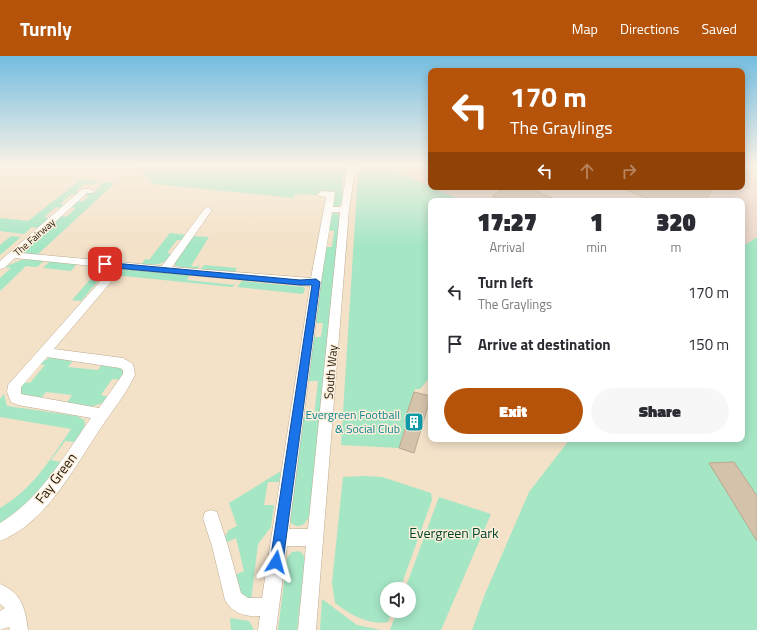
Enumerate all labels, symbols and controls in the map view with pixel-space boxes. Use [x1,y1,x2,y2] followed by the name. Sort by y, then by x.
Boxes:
[20,14,72,43] text: Turnly
[572,18,598,39] text: Map
[620,18,679,39] text: Directions
[701,18,737,39] text: Saved
[510,75,587,118] text: 170 m
[444,84,496,136] icon: left
[510,114,613,141] text: The Graylings
[534,160,556,182] icon: left
[576,160,598,182] icon: ahead
[618,160,640,182] icon: right
[477,204,537,240] text: 17:27
[590,204,603,240] text: 1
[656,204,696,240] text: 320
[10,215,59,260] street label: The Fairway
[489,237,525,257] text: Arrival
[586,237,607,257] text: min
[670,237,681,257] text: m
[88,247,122,281] pin
[94,253,116,275] icon: arrive
[478,271,533,294] text: Turn left
[444,281,466,303] icon: left
[688,281,729,304] text: 170 m
[478,294,552,314] text: The Graylings
[444,333,466,355] icon: arrive
[478,333,611,356] text: Arrive at destination
[688,333,729,356] text: 150 m
[319,344,342,400] street label: South Way
[444,388,583,434] button: Exit
[591,388,729,434] button: Share
[305,405,400,438] place label: Evergreen Football & Social Club
[403,411,425,433] building icon: Evergreen Football & Social Club
[30,448,82,507] street label: Fay Green
[409,522,499,543] park label: Evergreen Park
[255,541,297,583] position arrow
[380,582,416,618] map controls
[380,582,416,618] button: sound

